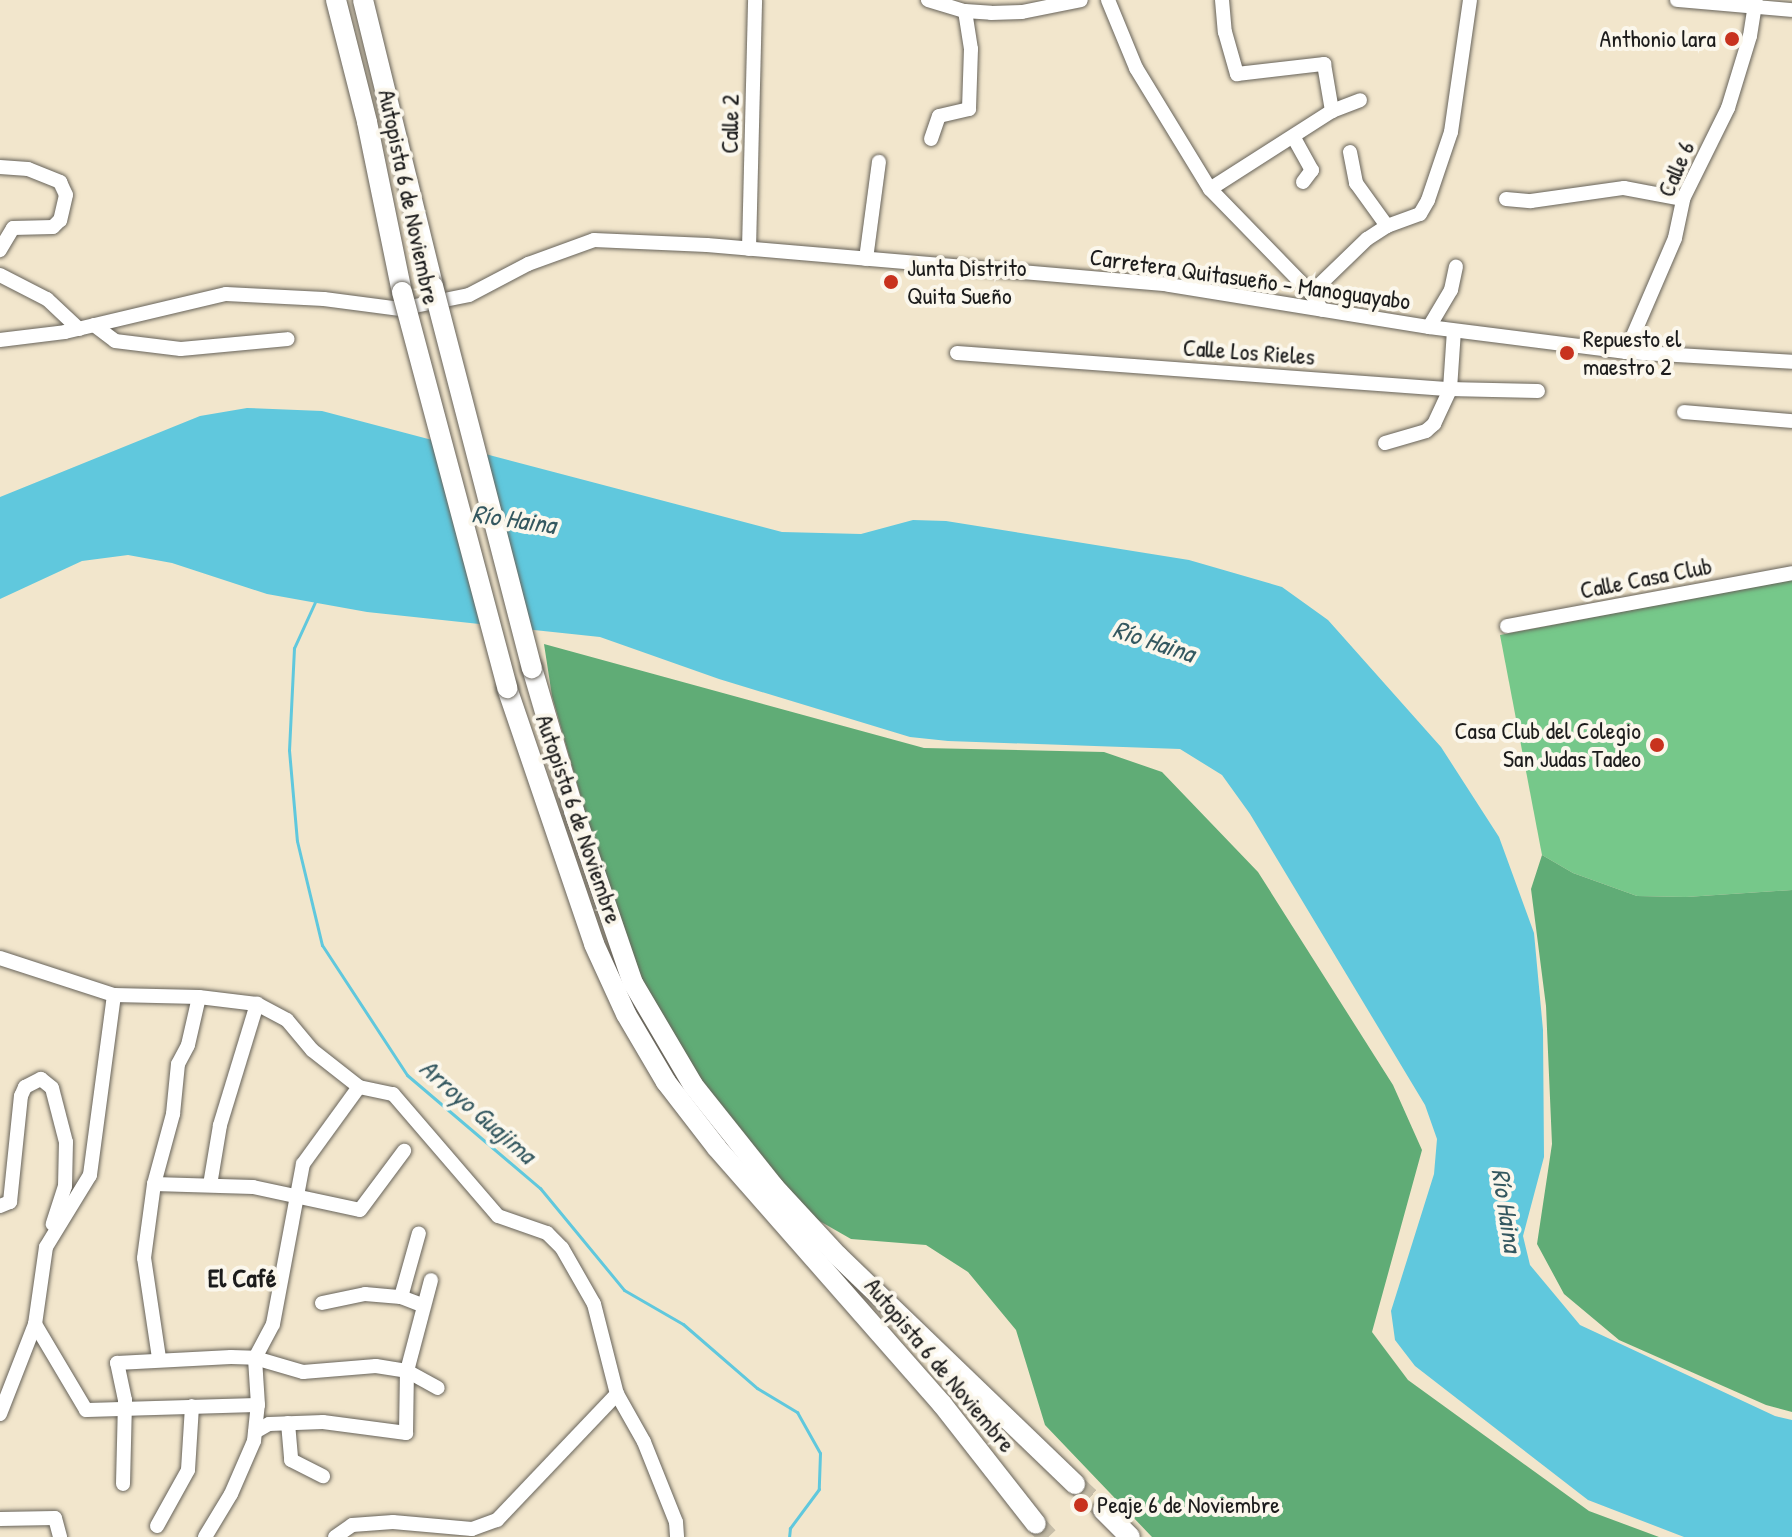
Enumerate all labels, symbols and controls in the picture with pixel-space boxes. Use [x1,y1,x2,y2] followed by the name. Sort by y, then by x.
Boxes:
[1600,25,1716,53] place label: Anthonio lara
[1723,30,1741,48] marker: Anthonio lara
[372,87,446,307] street label: Autopista 6 de Noviembre
[715,94,745,154] street label: Calle 2
[1652,137,1700,201] street label: Calle 6
[1088,242,1412,316] street label: Carretera Quitasueño - Manoguayabo
[907,254,1026,310] place label: Junta Distrito Quita Sueño
[882,273,900,291] marker: Junta Distrito Quita Sueño
[1583,325,1681,381] place label: Repuesto el maestro 2
[1182,333,1316,371] street label: Calle Los Rieles
[1558,344,1576,362] marker: Repuesto el maestro 2
[470,498,558,540] water label: Río Haina
[1578,551,1714,605] street label: Calle Casa Club
[1109,613,1199,669] water label: Río Haina
[530,711,628,927] street label: Autopista 6 de Noviembre
[1454,717,1641,773] place label: Casa Club del Colegio San Judas Tadeo
[1648,736,1666,754] marker: Casa Club del Colegio San Judas Tadeo
[414,1052,542,1170] water label: Arroyo Guajima
[1485,1166,1529,1254] water label: Río Haina
[208,1262,276,1294] district label: El Café
[859,1272,1021,1458] street label: Autopista 6 de Noviembre
[1097,1491,1280,1519] place label: Peaje 6 de Noviembre
[1072,1496,1090,1514] marker: Peaje 6 de Noviembre

